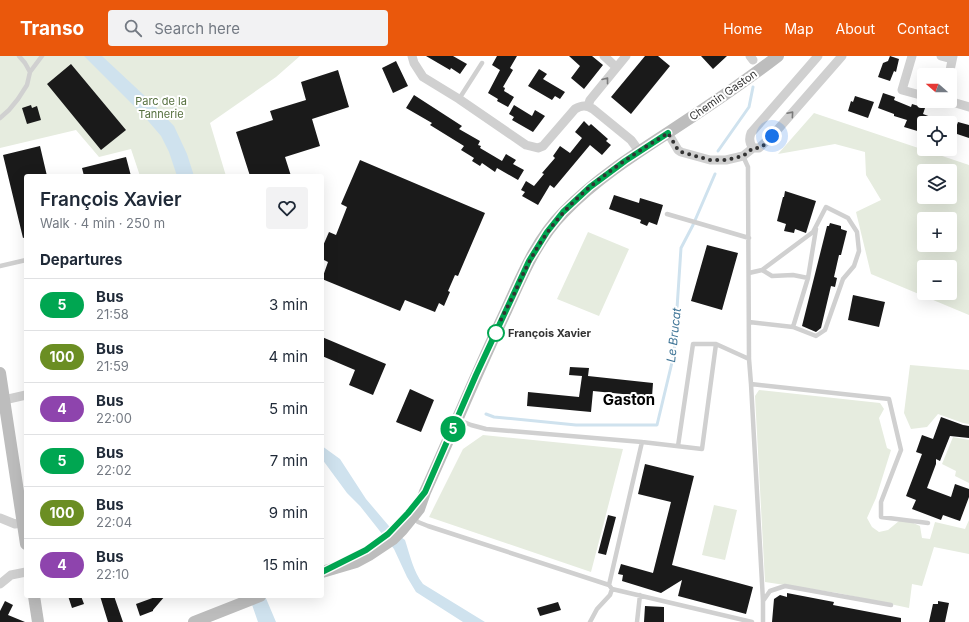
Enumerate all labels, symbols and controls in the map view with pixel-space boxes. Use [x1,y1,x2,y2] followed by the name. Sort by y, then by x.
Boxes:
[108,10,388,46] search box
[20,17,84,40] text: Transo
[122,17,144,39] icon: search
[154,19,240,38] text: Search here
[723,20,762,37] text: Home
[784,20,814,37] text: Map
[836,20,875,37] text: About
[897,20,949,37] text: Contact
[686,66,760,124] street label: Chemin Gaston
[917,68,957,108] north arrow
[917,68,957,300] map controls
[601,78,608,85] one-way arrow
[135,94,187,121] park label: Parc de la Tannerie
[787,112,794,119] one-way arrow
[917,116,957,156] button: locate
[762,126,782,146] your location
[917,164,957,204] button: layers
[266,187,308,229] button: heart
[40,188,182,211] text: François Xavier
[917,212,957,252] button: +
[40,215,165,231] text: Walk · 4 min · 250 m
[40,250,122,269] text: Departures
[917,260,957,300] button: −
[96,287,124,306] text: Bus
[269,295,308,314] text: 3 min
[58,296,66,313] text: 5
[96,306,129,322] text: 21:58
[663,306,684,363] water label: Le Brucat
[487,324,505,342] marker: François Xavier
[508,326,592,340] place label: François Xavier
[96,339,124,358] text: Bus
[268,347,308,366] text: 4 min
[50,348,74,365] text: 100
[96,358,129,374] text: 21:59
[603,390,655,409] district label: Gaston
[96,391,124,410] text: Bus
[269,399,308,418] text: 5 min
[57,400,67,417] text: 4
[96,410,132,426] text: 22:00
[440,416,466,442] line badge: 5
[449,420,457,437] text: 5
[96,443,124,462] text: Bus
[270,451,308,470] text: 7 min
[58,452,66,469] text: 5
[96,462,132,478] text: 22:02
[96,495,124,514] text: Bus
[269,503,308,522] text: 9 min
[50,504,74,521] text: 100
[96,514,132,530] text: 22:04
[96,547,124,566] text: Bus
[263,555,308,574] text: 15 min
[57,556,67,573] text: 4
[96,566,129,582] text: 22:10

